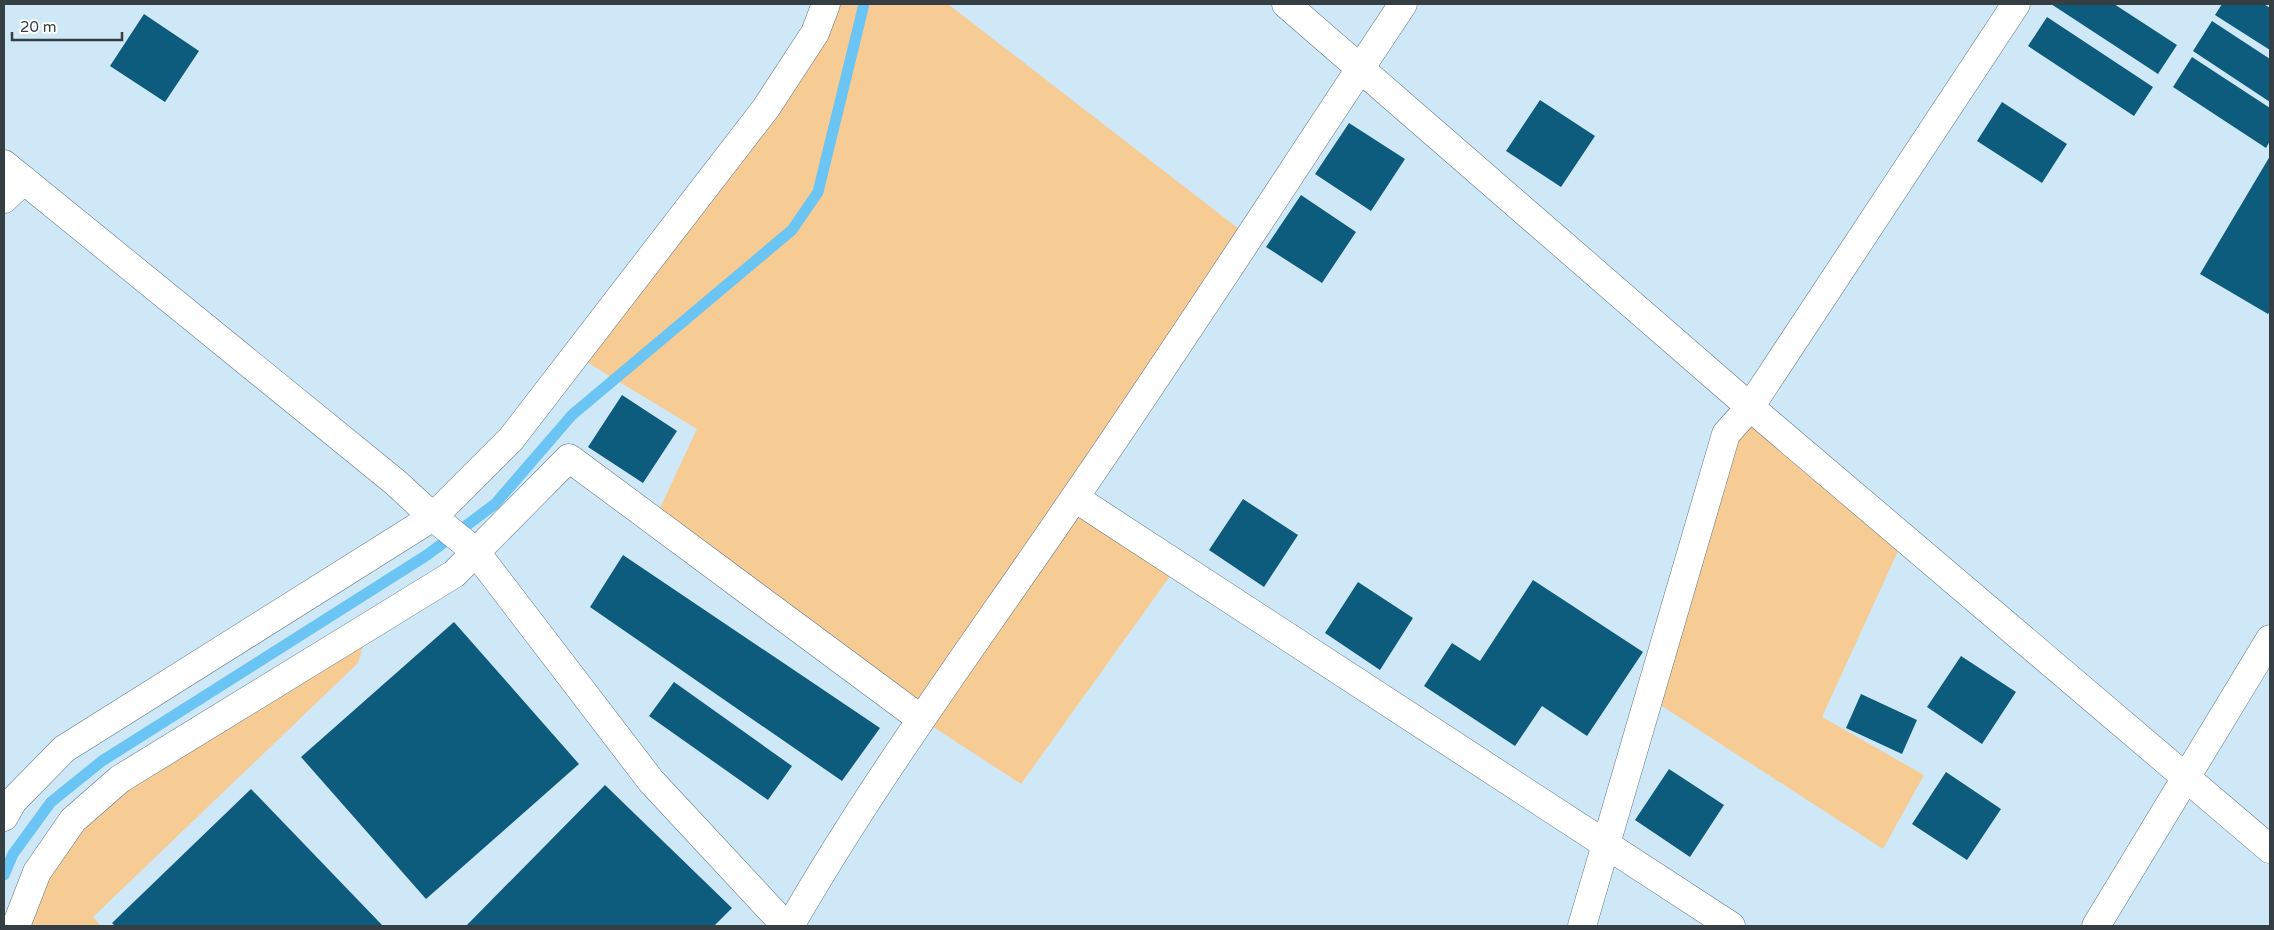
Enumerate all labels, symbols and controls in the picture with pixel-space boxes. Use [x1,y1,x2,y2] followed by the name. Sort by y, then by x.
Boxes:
[12,10,122,42] scale bar
[20,18,57,36] text: 20 m

